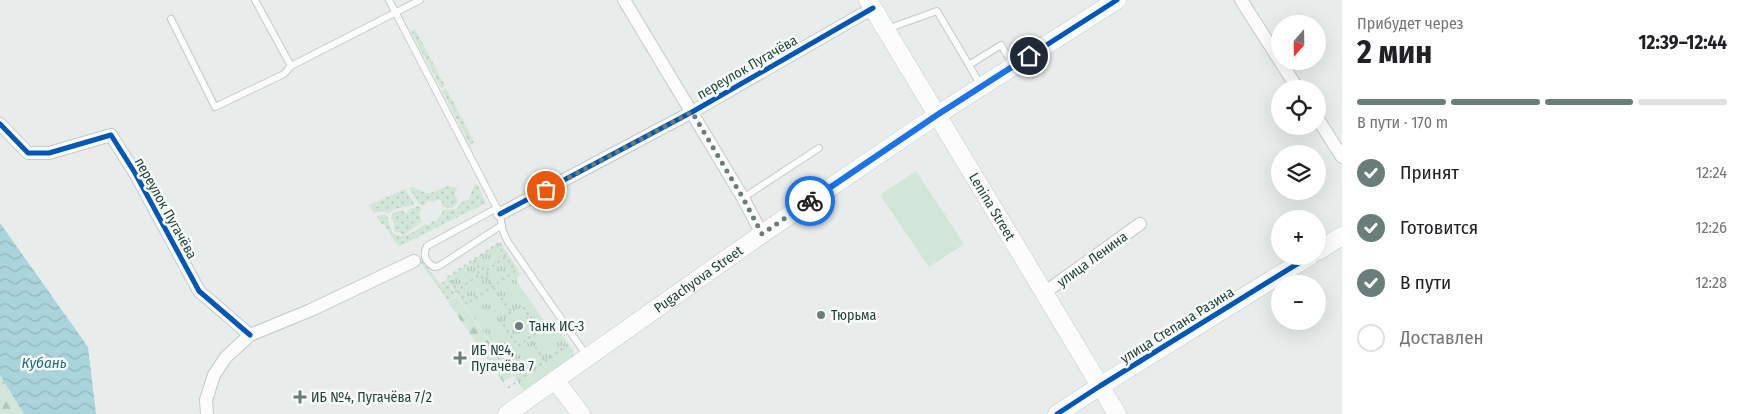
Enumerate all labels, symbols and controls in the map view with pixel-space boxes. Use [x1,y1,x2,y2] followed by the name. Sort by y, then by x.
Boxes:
[1357,14,1464,33] text: Прибудет через
[1271,15,1326,70] north arrow
[1271,15,1326,330] map controls
[1639,31,1727,54] text: 12:39–12:44
[694,32,801,103] street label: переулок Пугачёва
[1357,33,1432,71] text: 2 мин
[1008,35,1050,77] pin
[1015,42,1043,70] icon: home
[1271,80,1326,135] button: locate
[1357,113,1448,132] text: В пути · 170 m
[1271,145,1326,200] button: layers
[131,155,200,262] street label: переулок Пугачёва
[1357,159,1385,187] icon: check
[1400,161,1459,184] text: Принят
[1696,163,1727,182] text: 12:24
[525,169,567,211] pin
[965,170,1019,244] street label: Lenina Street
[532,176,560,204] icon: bag
[785,176,835,226] courier
[796,187,824,215] icon: bike
[1271,210,1326,265] button: +
[1357,214,1385,242] icon: check
[1400,216,1478,239] text: Готовится
[1695,218,1727,237] text: 12:26
[1054,228,1131,291] street label: улица Ленина
[651,242,747,317] street label: Pugachyova Street
[1357,269,1385,297] icon: check
[1400,271,1451,294] text: В пути
[1695,273,1727,292] text: 12:28
[1271,275,1326,330] button: −
[1117,284,1237,367] street label: улица Степана Разина
[831,307,876,324] place label: Тюрьма
[815,309,827,321] marker: Тюрьма
[529,318,584,335] place label: Танк ИС-3
[513,320,525,332] marker: Танк ИС-3
[1400,326,1484,349] text: Доставлен
[471,342,534,375] place label: ИБ №4, Пугачёва 7
[453,351,467,365] marker: ИБ №4, Пугачёва 7
[21,354,67,372] water label: Кубань
[311,389,432,406] place label: ИБ №4, Пугачёва 7/2
[293,390,307,404] marker: ИБ №4, Пугачёва 7/2

